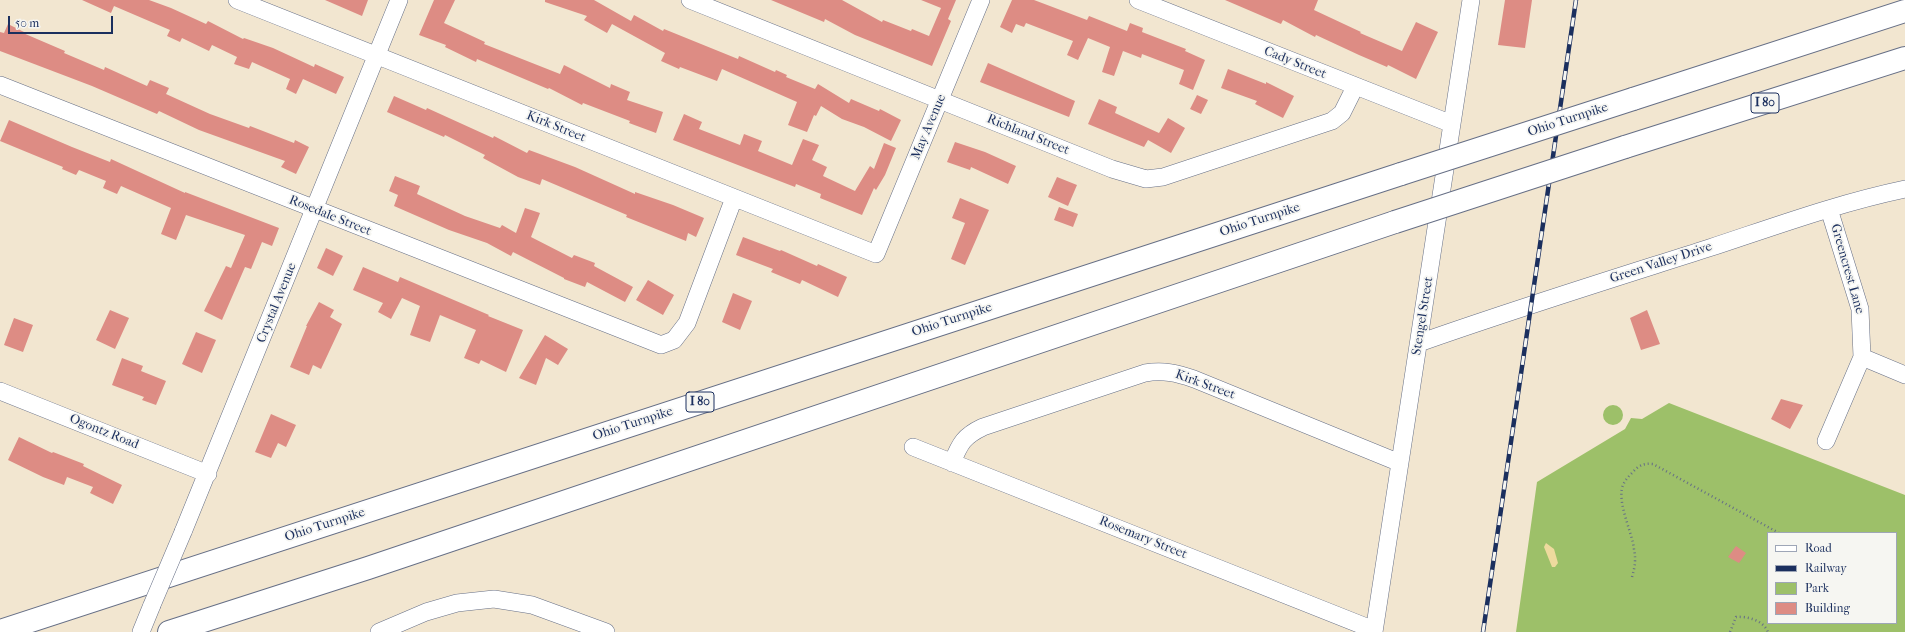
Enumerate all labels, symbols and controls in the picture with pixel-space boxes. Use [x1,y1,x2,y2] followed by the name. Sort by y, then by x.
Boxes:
[10,8,115,34] scale bar
[15,16,39,30] text: 50 m
[1262,43,1328,83] street label: Cady Street
[908,92,950,162] street label: May Avenue
[1751,93,1779,113] road number: I 80
[1526,100,1610,140] street label: Ohio Turnpike
[524,108,588,146] street label: Kirk Street
[985,111,1071,159] street label: Richland Street
[287,192,373,240] street label: Rosedale Street
[1218,200,1302,240] street label: Ohio Turnpike
[1827,222,1867,316] street label: Greencrest Lane
[1608,239,1714,287] street label: Green Valley Drive
[254,261,300,345] street label: Crystal Avenue
[1409,276,1437,356] street label: Stengel Street
[910,300,994,340] street label: Ohio Turnpike
[1173,367,1237,403] street label: Kirk Street
[686,392,714,412] road number: I 80
[591,404,675,444] street label: Ohio Turnpike
[67,411,141,453] street label: Ogontz Road
[283,505,367,545] street label: Ohio Turnpike
[1097,513,1189,563] street label: Rosemary Street
[1767,532,1897,624] legend
[1805,541,1832,555] text: Road
[1805,561,1847,575] text: Railway
[1805,581,1829,595] text: Park
[1805,601,1850,615] text: Building

